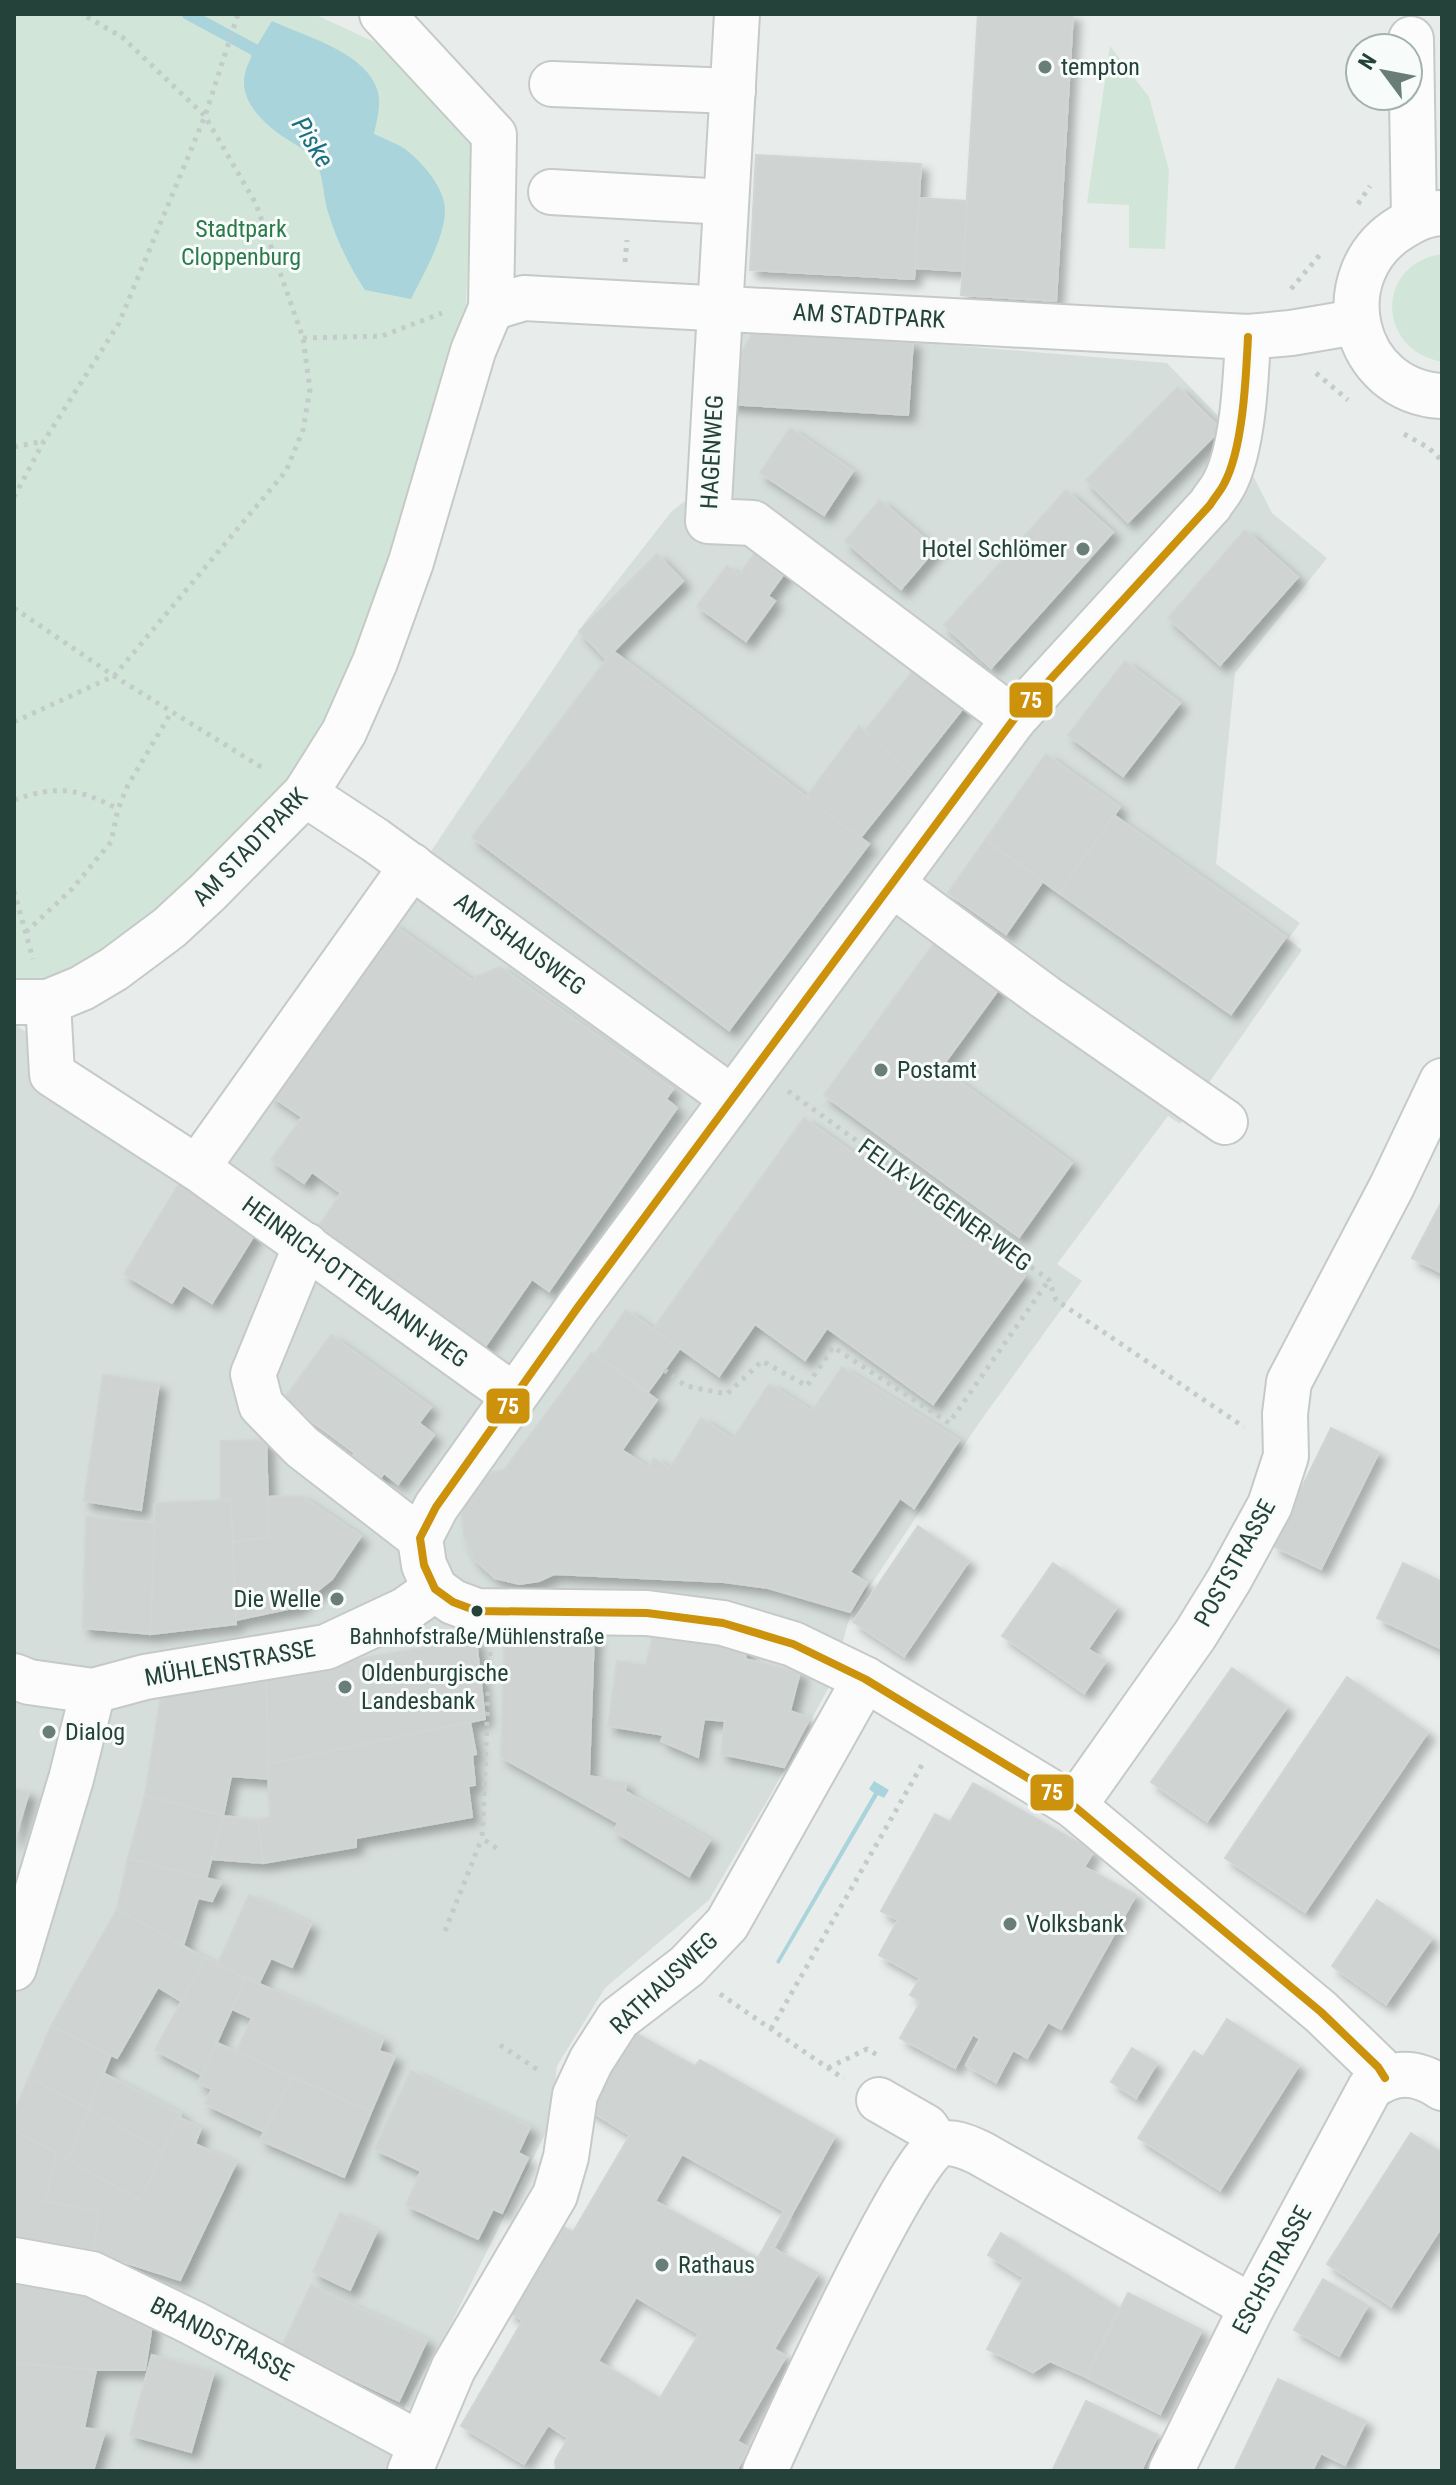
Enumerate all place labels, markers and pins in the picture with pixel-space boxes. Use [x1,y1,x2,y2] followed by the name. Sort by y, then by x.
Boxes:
[1061,53,1140,81] place label: tempton
[1036,58,1054,76] marker: tempton
[921,535,1067,563] place label: Hotel Schlömer
[1074,540,1092,558] marker: Hotel Schlömer
[897,1056,977,1084] place label: Postamt
[872,1061,890,1079] marker: Postamt
[234,1585,321,1613] place label: Die Welle
[328,1590,346,1608] marker: Die Welle
[469,1603,485,1619] marker: Bahnhofstraße/Mühlenstraße
[350,1624,604,1649] place label: Bahnhofstraße/Mühlenstraße
[361,1659,508,1715] place label: Oldenburgische Landesbank
[336,1678,354,1696] marker: Oldenburgische Landesbank
[65,1718,125,1746] place label: Dialog
[40,1723,58,1741] marker: Dialog
[1026,1910,1124,1938] place label: Volksbank
[1001,1915,1019,1933] marker: Volksbank
[678,2251,755,2279] place label: Rathaus
[653,2256,671,2274] marker: Rathaus

